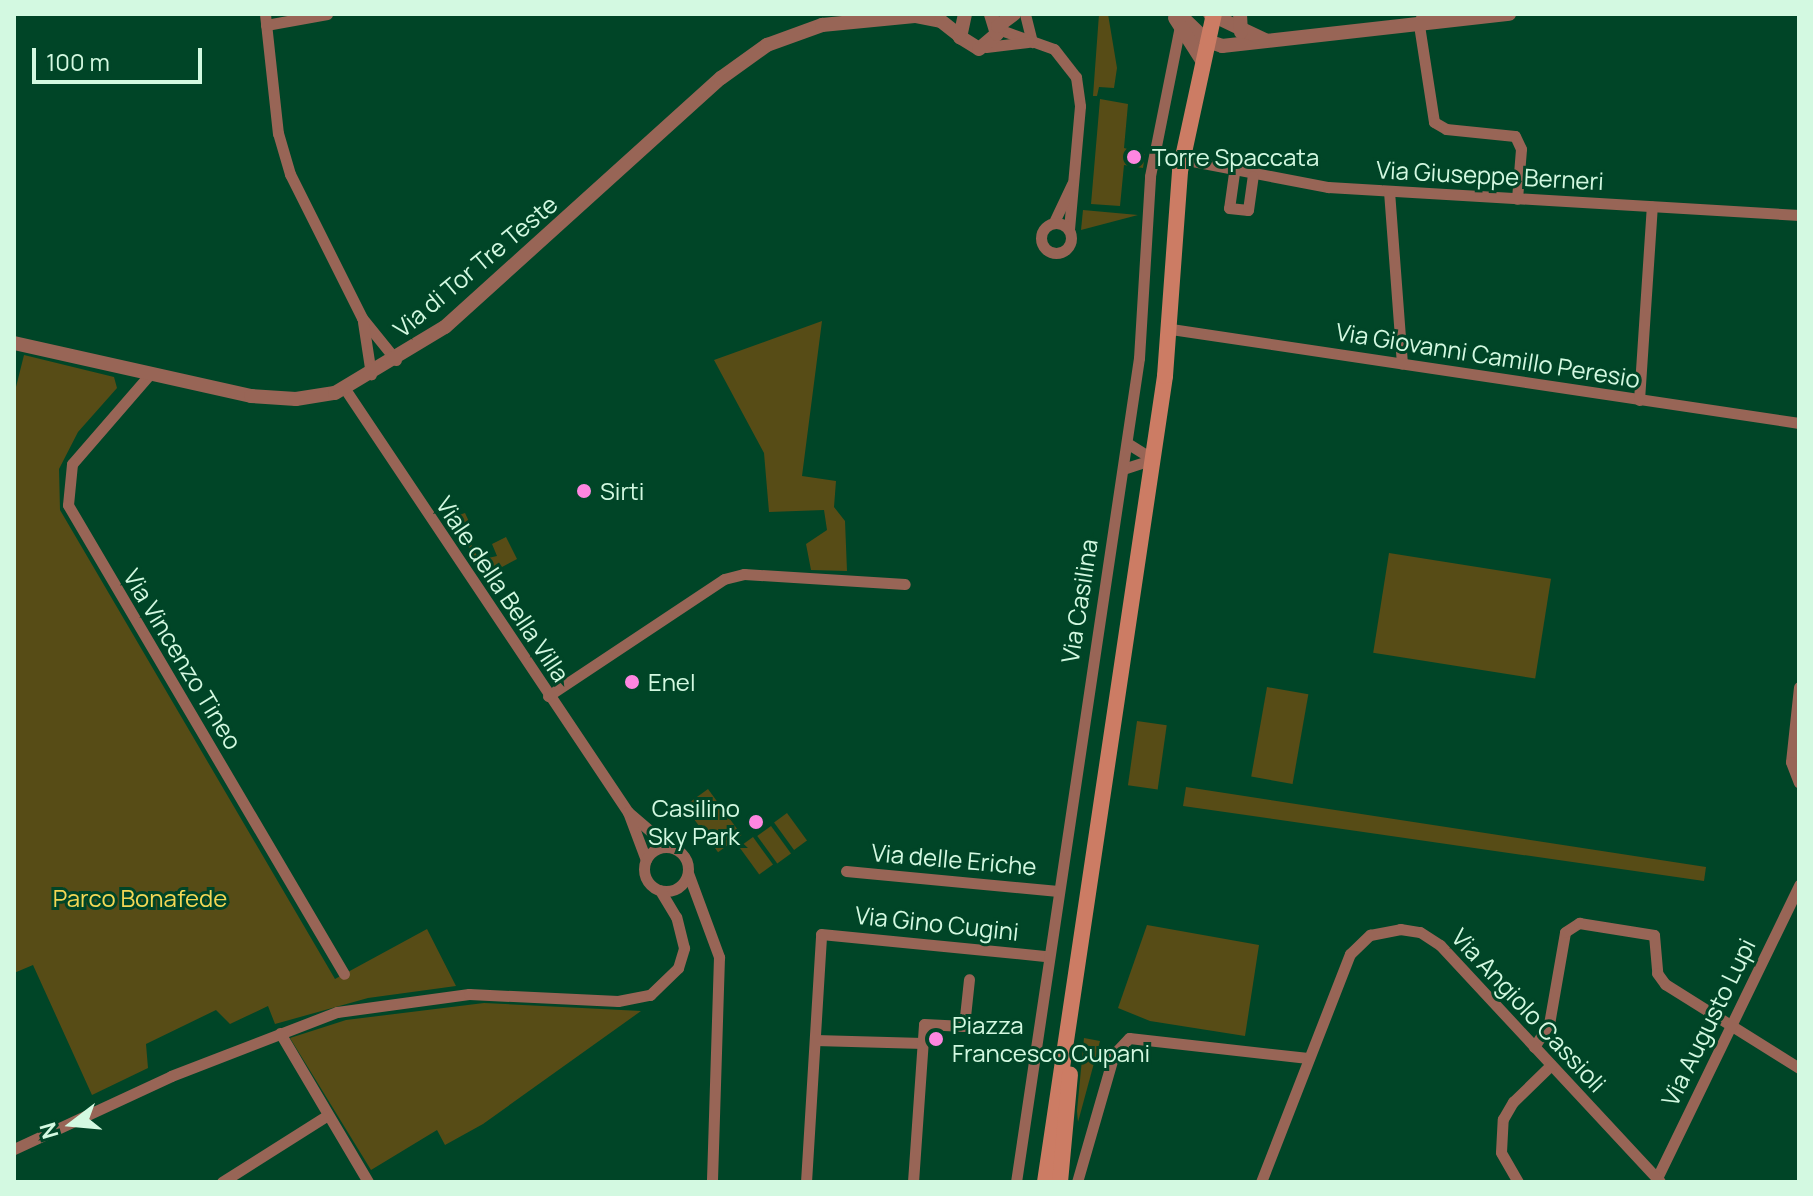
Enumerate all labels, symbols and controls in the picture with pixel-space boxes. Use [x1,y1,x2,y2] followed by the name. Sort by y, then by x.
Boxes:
[36,32,206,82] scale bar
[46,45,110,78] text: 100 m
[1152,143,1319,171] place label: Torre Spaccata
[1123,146,1145,168] marker: Torre Spaccata
[1375,155,1605,195] street label: Via Giuseppe Berneri
[387,189,563,343] street label: Via di Tor Tre Teste
[1334,317,1642,393] street label: Via Giovanni Camillo Peresio
[600,477,644,505] place label: Sirti
[575,482,593,500] marker: Sirti
[430,491,576,687] street label: Viale della Bella Villa
[1055,537,1103,665] street label: Via Casilina
[118,564,248,754] street label: Via Vincenzo Tineo
[648,668,695,696] place label: Enel
[623,673,641,691] marker: Enel
[648,794,740,850] place label: Casilino Sky Park
[747,813,765,831] marker: Casilino Sky Park
[870,837,1038,881] street label: Via delle Eriche
[53,884,227,912] park label: Parco Bonafede
[854,900,1020,946] street label: Via Gino Cugini
[1446,922,1612,1098] street label: Via Angiolo Cassioli
[1655,934,1761,1110] street label: Via Augusto Lupi
[952,1011,1150,1067] place label: Piazza Francesco Cupani
[927,1030,945,1048] marker: Piazza Francesco Cupani
[32,1084,112,1164] north arrow
[32,1119,66,1142] text: N

